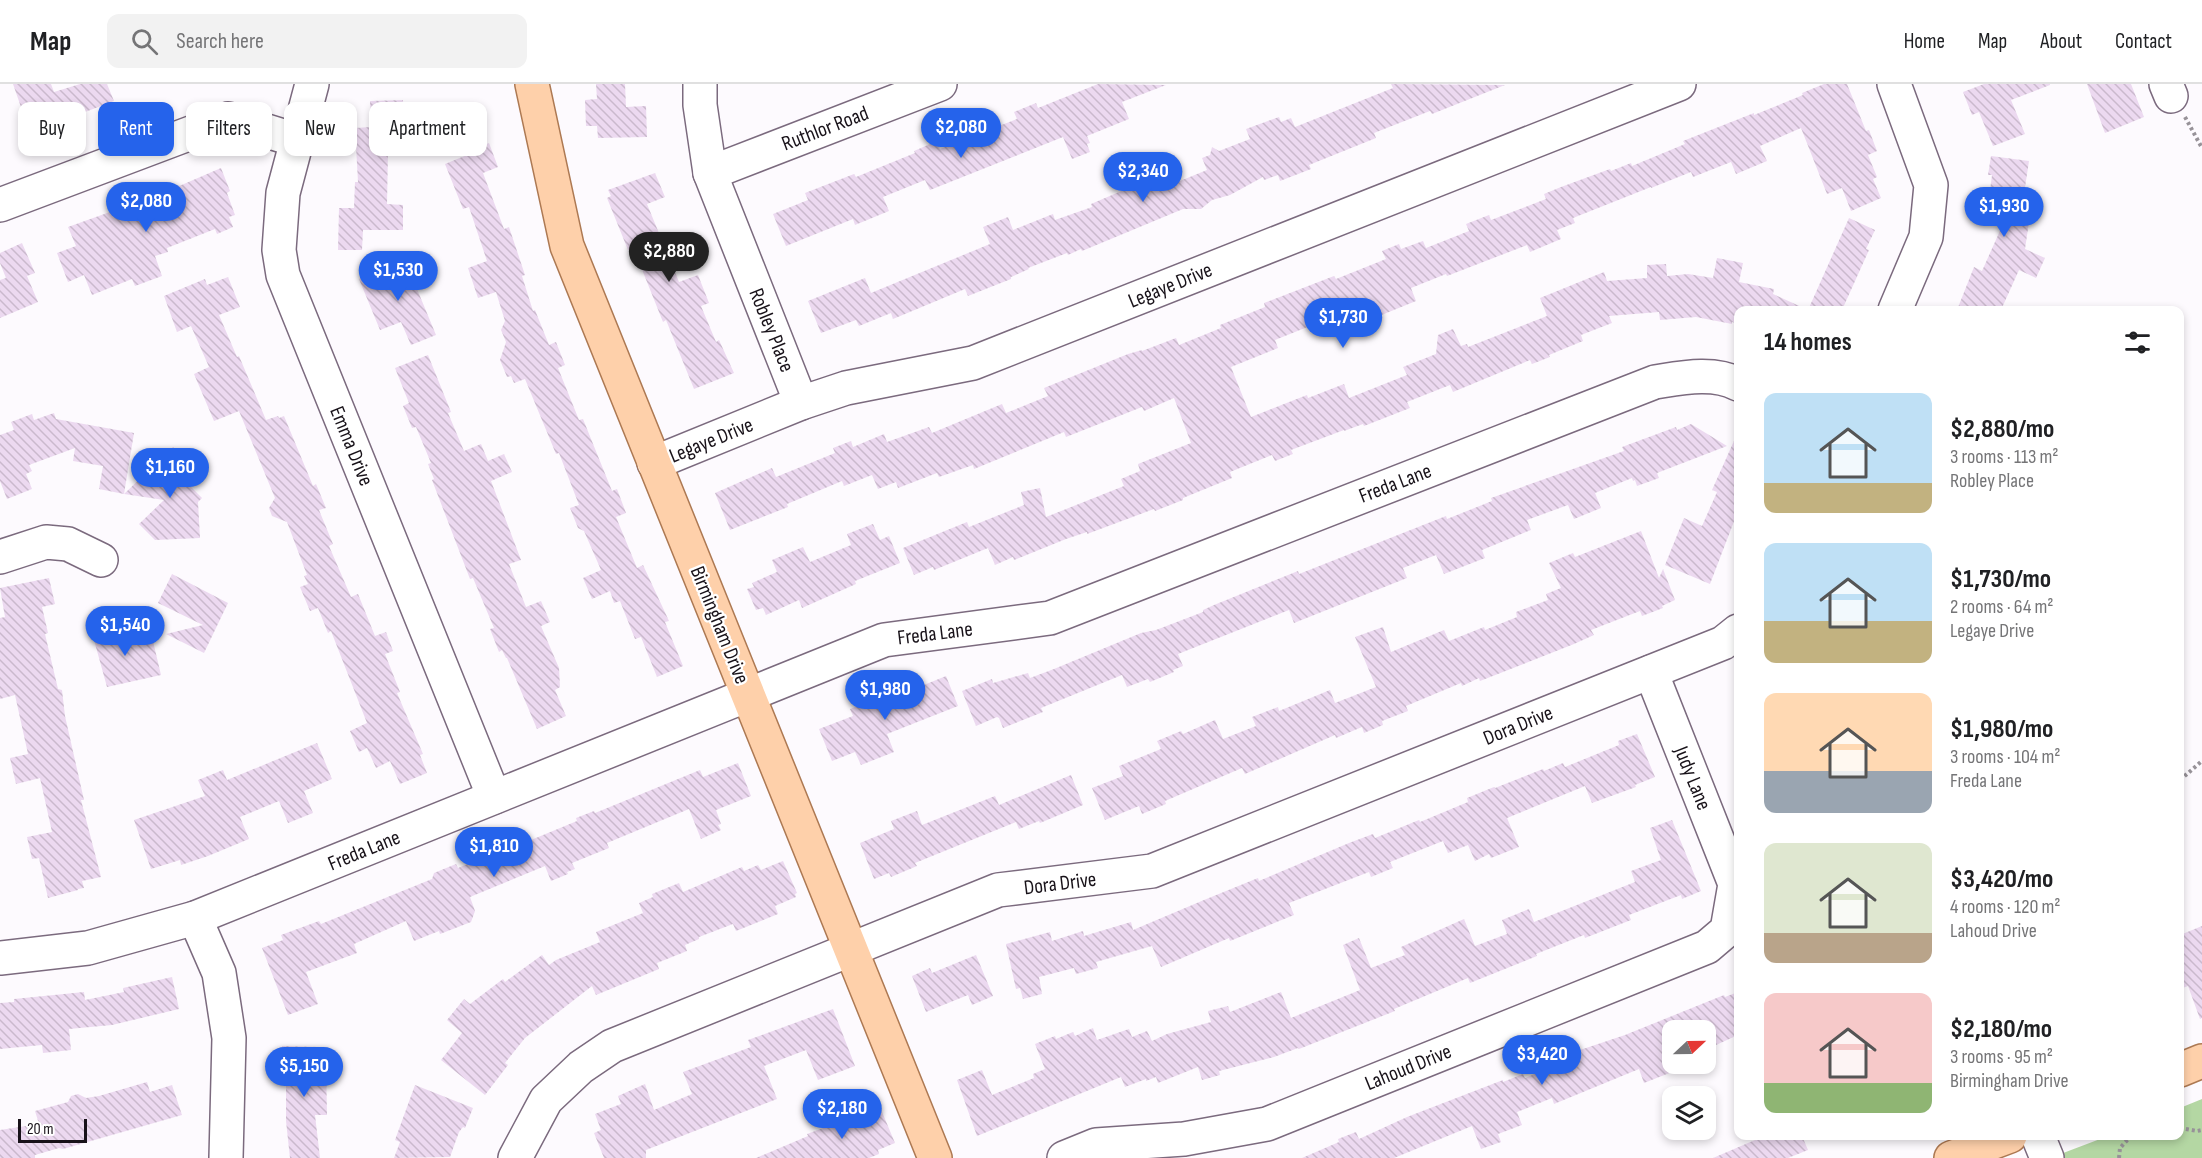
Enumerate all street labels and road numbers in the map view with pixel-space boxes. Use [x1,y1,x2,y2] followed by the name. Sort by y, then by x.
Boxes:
[778,101,872,156] street label: Ruthlor Road
[1125,257,1216,314] street label: Legaye Drive
[743,285,800,376] street label: Robley Place
[324,403,379,490] street label: Emma Drive
[666,412,757,469] street label: Legaye Drive
[1355,458,1435,509] street label: Freda Lane
[685,563,754,688] street label: Birmingham Drive
[896,616,974,651] street label: Freda Lane
[1480,700,1557,751] street label: Dora Drive
[1668,742,1717,814] street label: Judy Lane
[324,825,404,876] street label: Freda Lane
[1022,867,1098,900] street label: Dora Drive
[1361,1039,1455,1096] street label: Lahoud Drive

